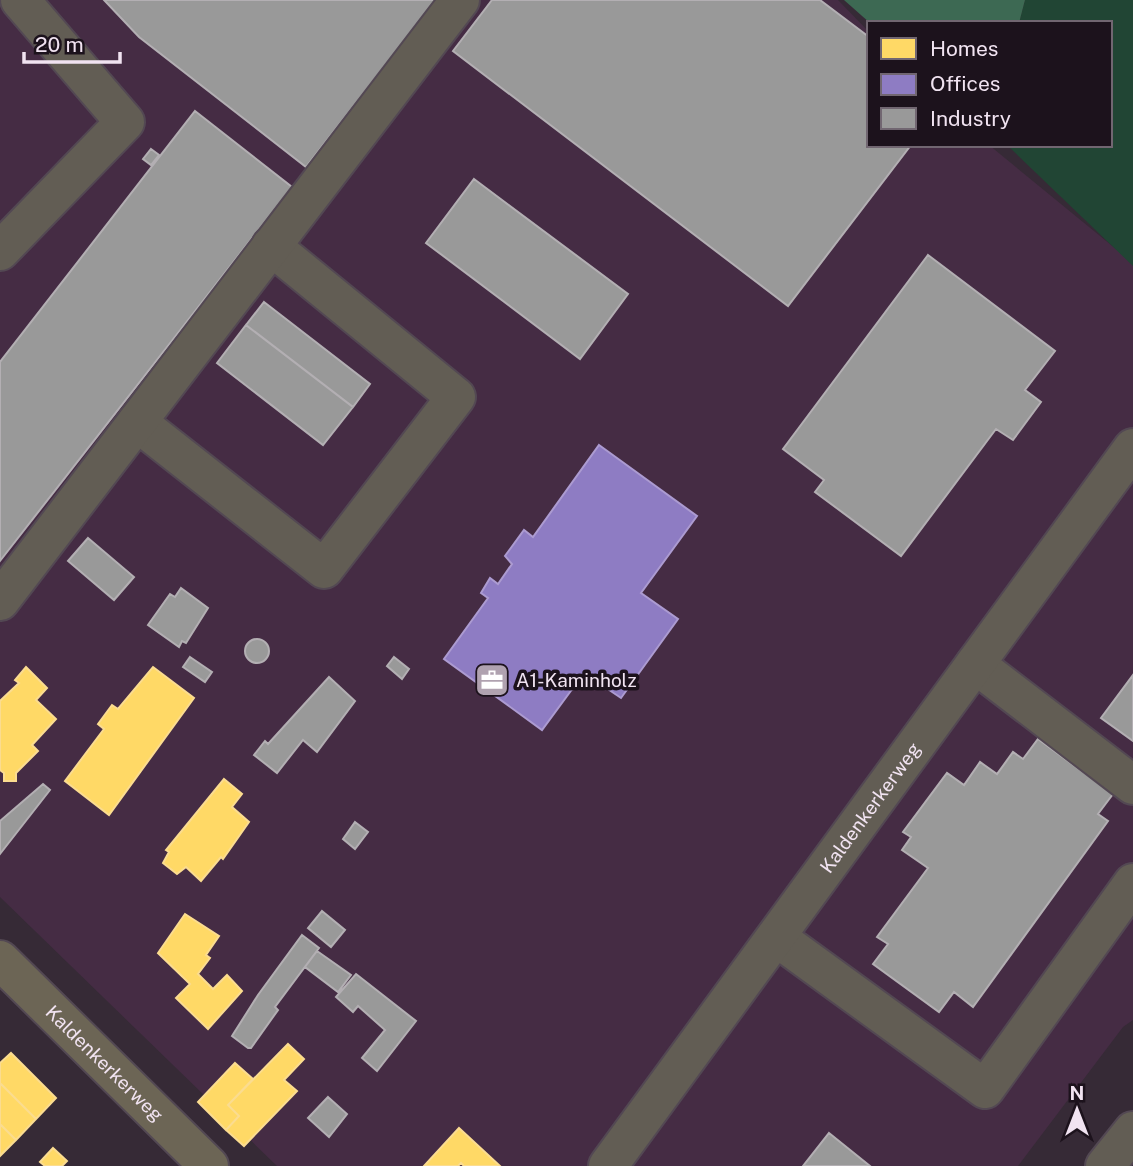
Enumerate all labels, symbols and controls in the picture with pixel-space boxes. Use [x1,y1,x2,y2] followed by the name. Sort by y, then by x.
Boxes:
[24,21,121,65] scale bar
[867,21,1112,147] legend
[35,32,84,57] text: 20 m
[930,36,998,61] text: Homes
[930,71,1000,96] text: Offices
[930,106,1011,131] text: Industry
[473,661,511,699] office icon: A1-Kaminholz
[516,669,637,691] place label: A1-Kaminholz
[815,738,925,877] street label: Kaldenkerkerweg
[41,1001,168,1126] street label: Kaldenkerkerweg
[1042,1075,1112,1145] north arrow
[1070,1082,1084,1104] text: N

